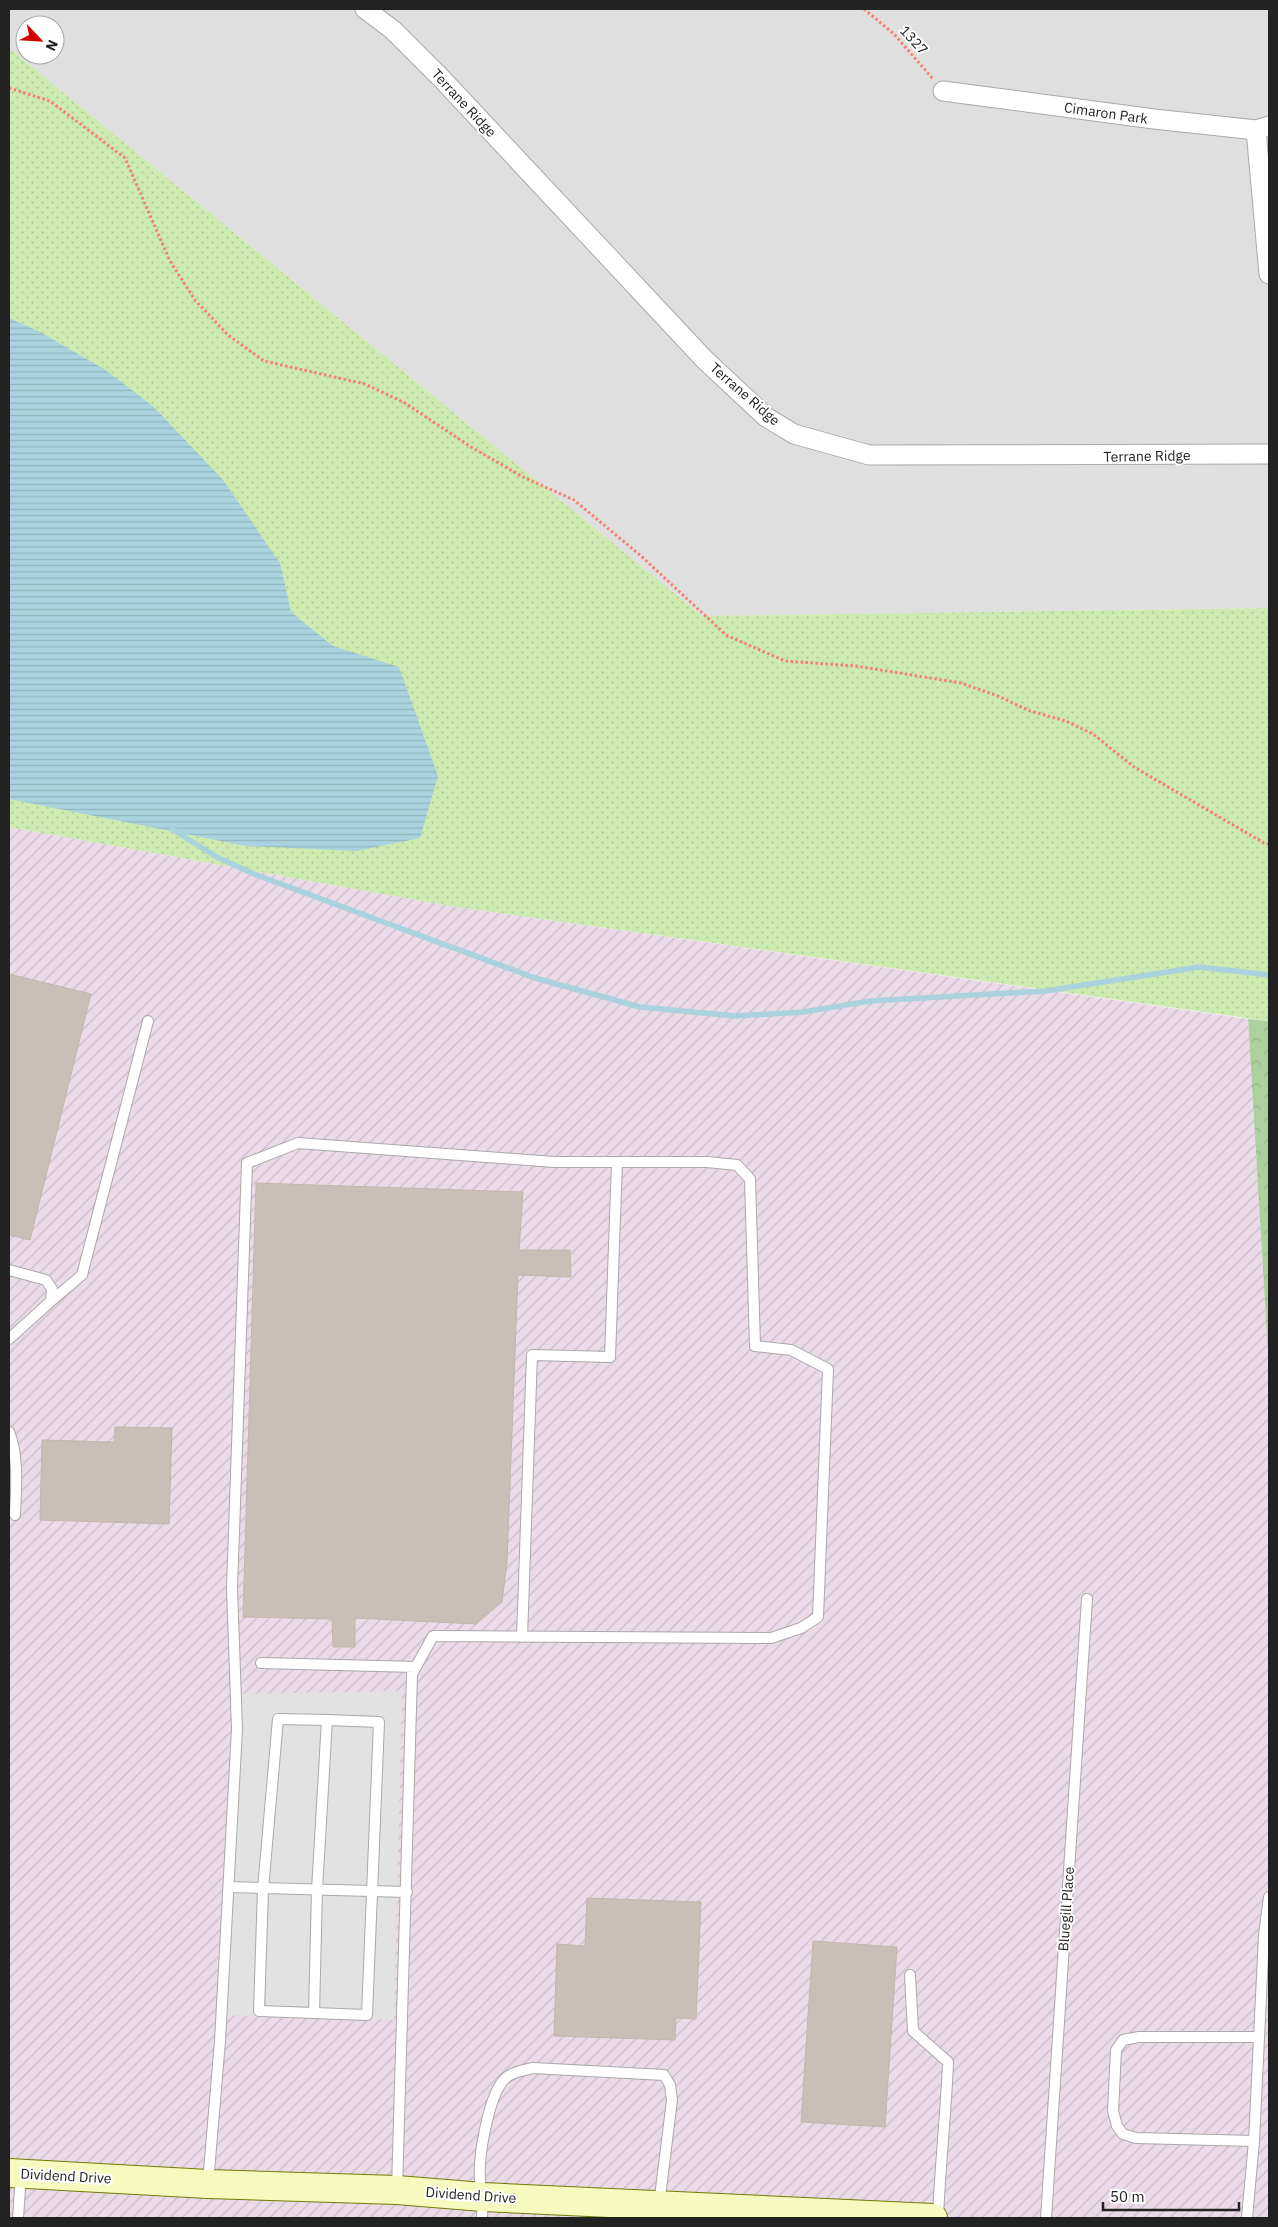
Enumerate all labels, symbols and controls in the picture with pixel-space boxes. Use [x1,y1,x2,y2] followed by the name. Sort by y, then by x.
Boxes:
[15,15,65,65] north arrow
[896,22,932,58] street label: 1327
[41,37,62,54] text: N
[428,65,500,141] street label: Terrane Ridge
[1063,98,1150,128] street label: Cimaron Park
[706,359,784,430] street label: Terrane Ridge
[1103,446,1191,466] street label: Terrane Ridge
[1054,1866,1078,1952] street label: Bluegill Place
[20,2165,112,2187] street label: Dividend Drive
[1103,2180,1239,2212] scale bar
[425,2183,517,2207] street label: Dividend Drive
[1110,2187,1145,2206] text: 50 m

